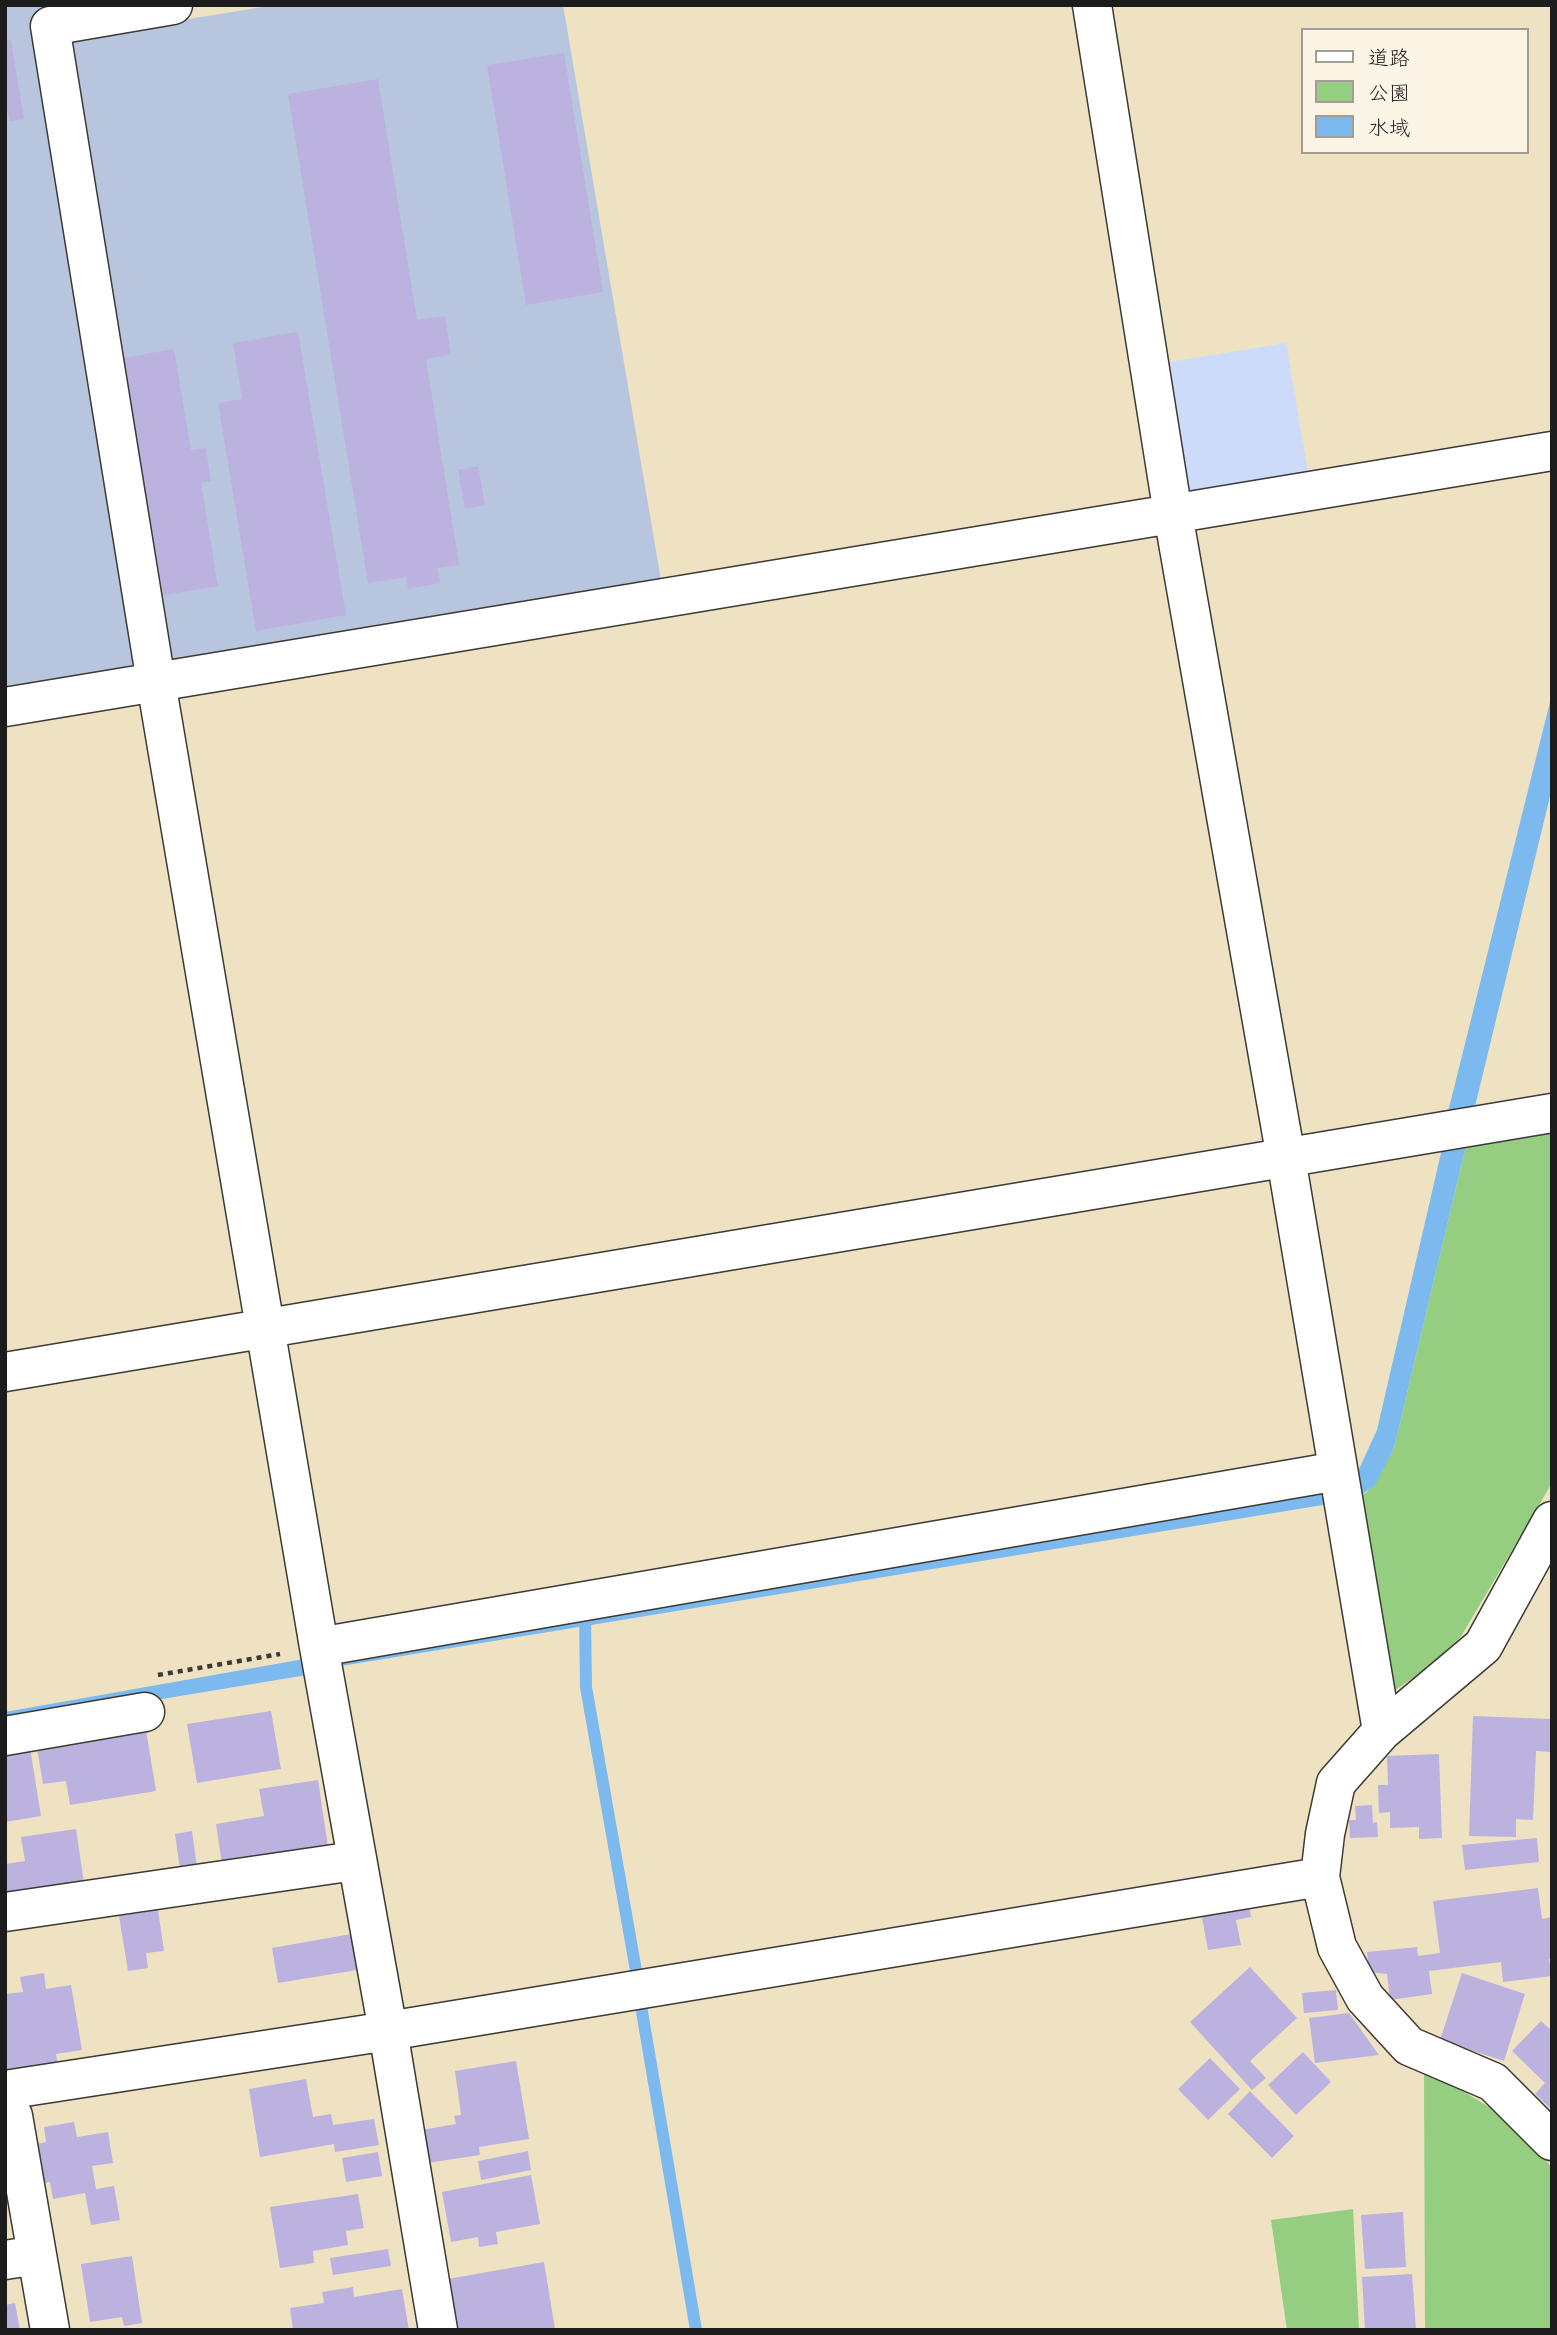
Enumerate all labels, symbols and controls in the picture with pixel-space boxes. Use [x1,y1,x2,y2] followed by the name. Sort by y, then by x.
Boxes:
[1302,28,1529,154] legend
[1368,44,1410,72] text: 道路
[1368,79,1410,107] text: 公園
[1368,114,1410,142] text: 水域

